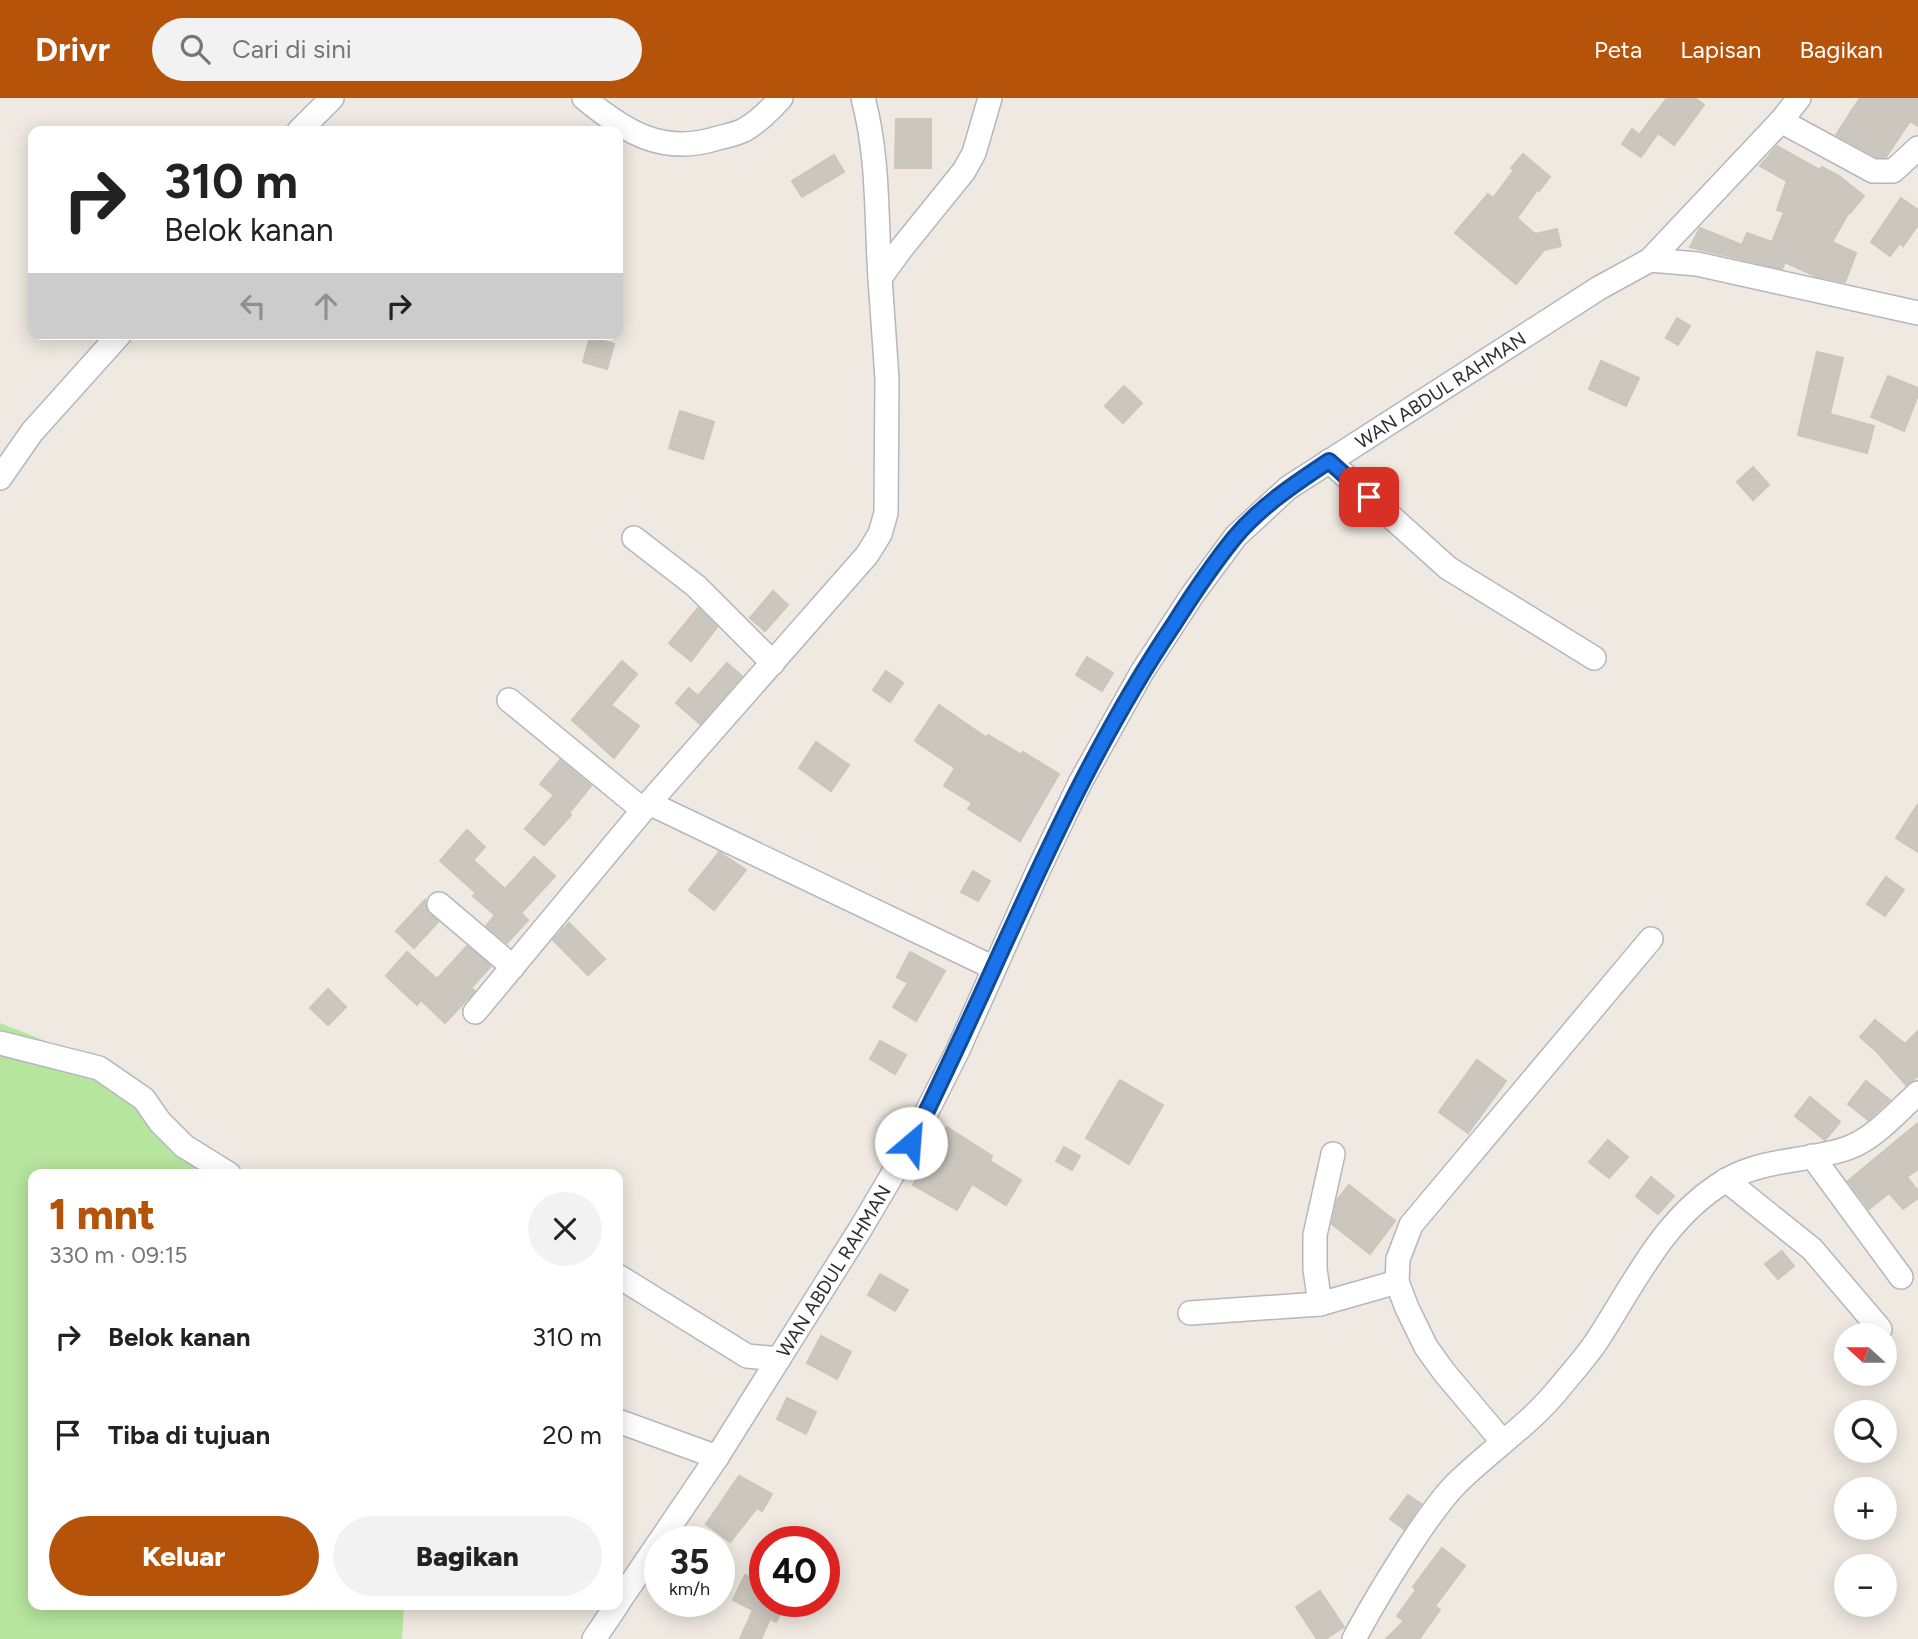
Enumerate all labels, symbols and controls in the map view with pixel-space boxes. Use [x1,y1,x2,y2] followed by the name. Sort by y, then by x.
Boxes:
[152,18,642,81] search box
[35,30,110,69] text: Drivr
[176,30,214,68] icon: search
[232,33,352,65] text: Cari di sini
[1594,35,1642,64] text: Peta
[1680,35,1761,64] text: Lapisan
[1799,35,1883,64] text: Bagikan
[164,151,298,210] text: 310 m
[49,154,140,245] icon: right
[164,211,334,249] text: Belok kanan
[234,287,272,325] icon: left
[307,287,345,325] icon: ahead
[380,287,418,325] icon: right
[1351,327,1530,454] street label: WAN ABDUL RAHMAN
[1339,467,1399,527] pin
[1350,478,1388,516] icon: arrive
[874,1106,948,1180] position arrow
[772,1181,896,1361] street label: WAN ABDUL RAHMAN
[49,1189,155,1240] text: 1 mnt
[528,1192,602,1266] button: close
[49,1241,188,1269] text: 330 m · 09:15
[49,1318,87,1356] icon: right
[108,1321,251,1353] text: Belok kanan
[532,1321,602,1353] text: 310 m
[1834,1323,1897,1386] north arrow
[1834,1323,1897,1617] map controls
[1834,1400,1897,1463] button: search
[49,1416,87,1454] icon: arrive
[108,1419,270,1451] text: Tiba di tujuan
[542,1419,602,1451] text: 20 m
[1834,1477,1897,1540] button: +
[49,1516,319,1596] button: Keluar
[333,1516,602,1596] button: Bagikan
[749,1526,840,1617] speed limit sign: 40
[670,1541,709,1583] text: 35
[1834,1554,1897,1617] button: −
[669,1578,710,1600] text: km/h

